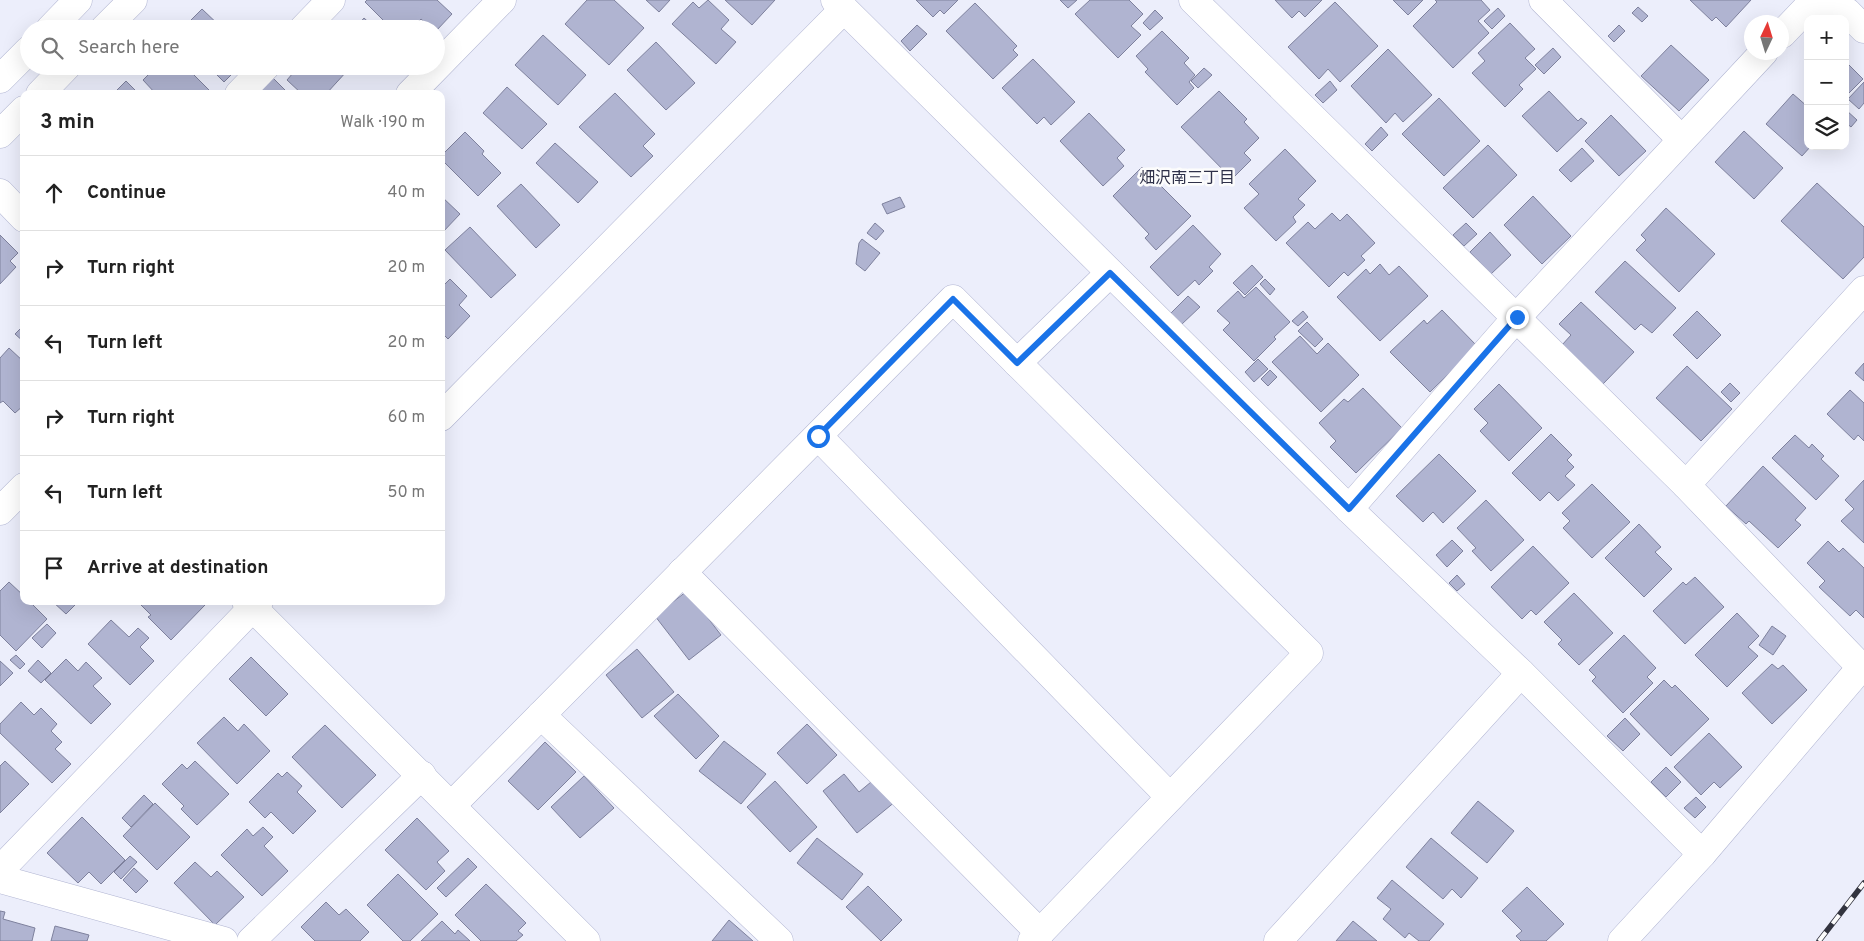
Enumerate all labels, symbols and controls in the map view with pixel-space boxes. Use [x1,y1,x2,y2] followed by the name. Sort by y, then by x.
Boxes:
[1744,15,1789,60] north arrow
[1804,15,1849,150] map controls
[1804,15,1849,60] button: +
[20,20,445,75] search box
[38,34,66,62] icon: search
[78,36,180,60] text: Search here
[1804,60,1849,105] button: −
[1804,105,1849,150] button: layers
[40,109,95,136] text: 3 min
[340,113,425,133] text: Walk · 190 m
[1139,169,1235,189] district label: 畑沢南三丁目
[40,179,68,207] icon: ahead
[87,181,166,205] text: Continue
[387,183,425,203] text: 40 m
[40,254,68,282] icon: right
[87,256,175,280] text: Turn right
[388,258,425,278] text: 20 m
[1506,306,1529,329] route end
[40,329,68,357] icon: left
[87,331,163,355] text: Turn left
[388,333,425,353] text: 20 m
[40,404,68,432] icon: right
[87,406,175,430] text: Turn right
[388,408,425,428] text: 60 m
[807,425,830,448] route start
[40,479,68,507] icon: left
[87,481,163,505] text: Turn left
[388,483,425,503] text: 50 m
[40,554,68,582] icon: arrive
[87,556,268,580] text: Arrive at destination

